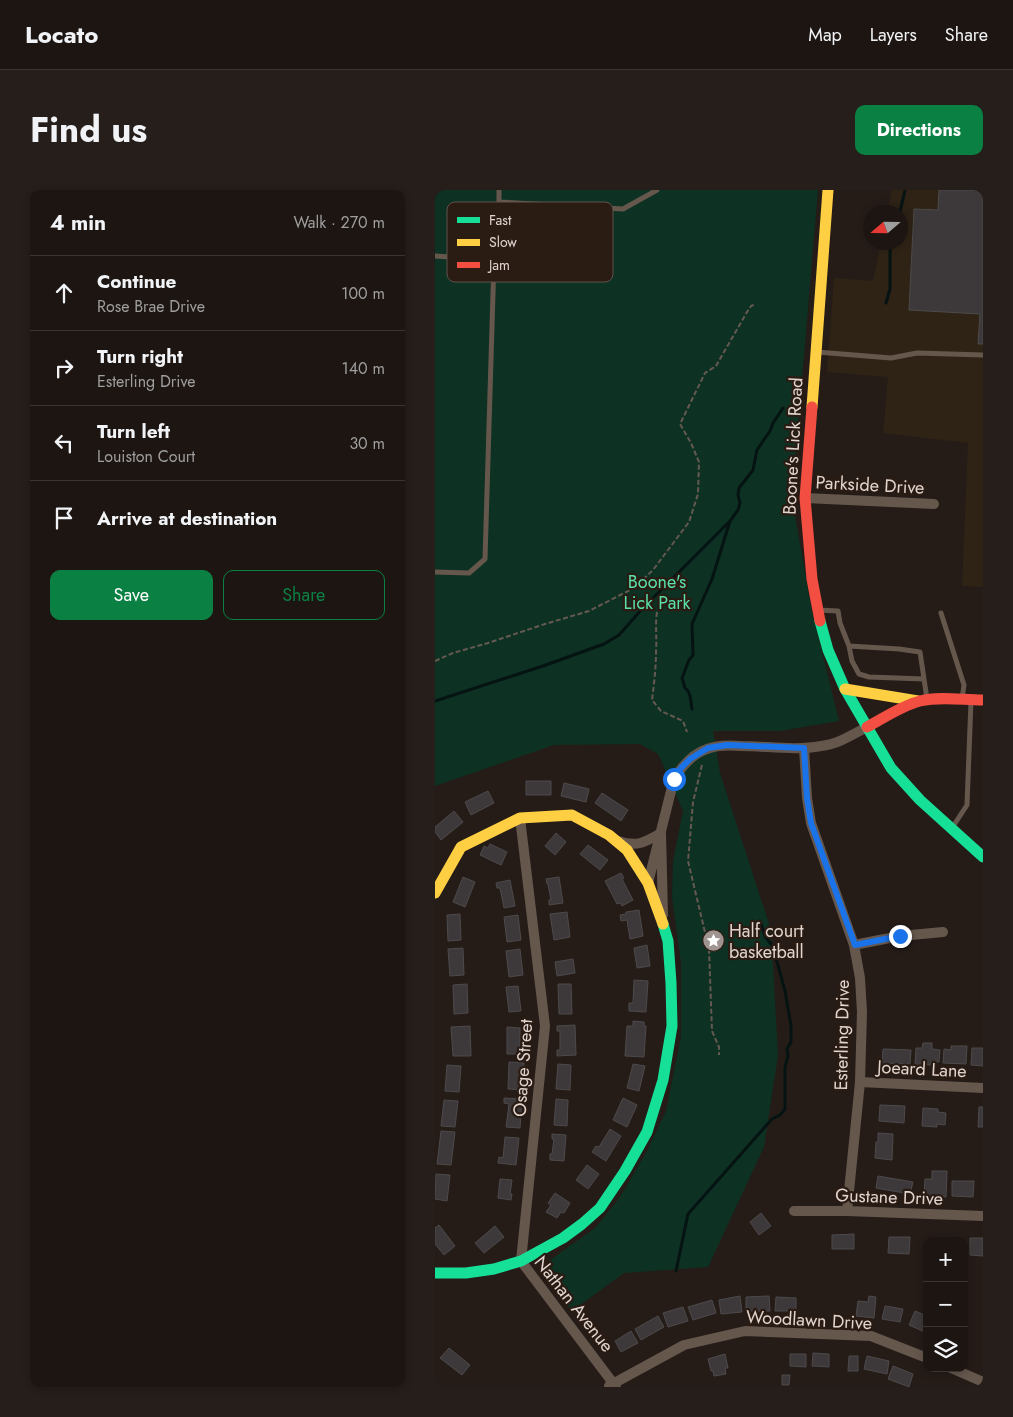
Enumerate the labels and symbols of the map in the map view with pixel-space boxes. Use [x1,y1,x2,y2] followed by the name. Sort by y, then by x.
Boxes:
[447,202,613,282] legend
[863,205,908,250] north arrow
[489,210,512,230] text: Fast
[489,232,517,252] text: Slow
[487,255,510,275] text: Jam
[776,377,810,515] street label: Boone's Lick Road
[815,469,925,501] street label: Parkside Drive
[624,569,690,616] park label: Boone's Lick Park
[663,768,686,791] route start
[729,918,804,965] place label: Half court basketball
[889,925,912,948] route end
[701,929,725,953] place icon: Half court basketball
[828,979,856,1091] street label: Esterling Drive
[507,1018,539,1118] street label: Osage Street
[875,1054,967,1084] street label: Joeard Lane
[835,1182,943,1212] street label: Gustane Drive
[528,1250,620,1358] street label: Nathan Avenue
[745,1304,873,1336] street label: Woodlawn Drive

